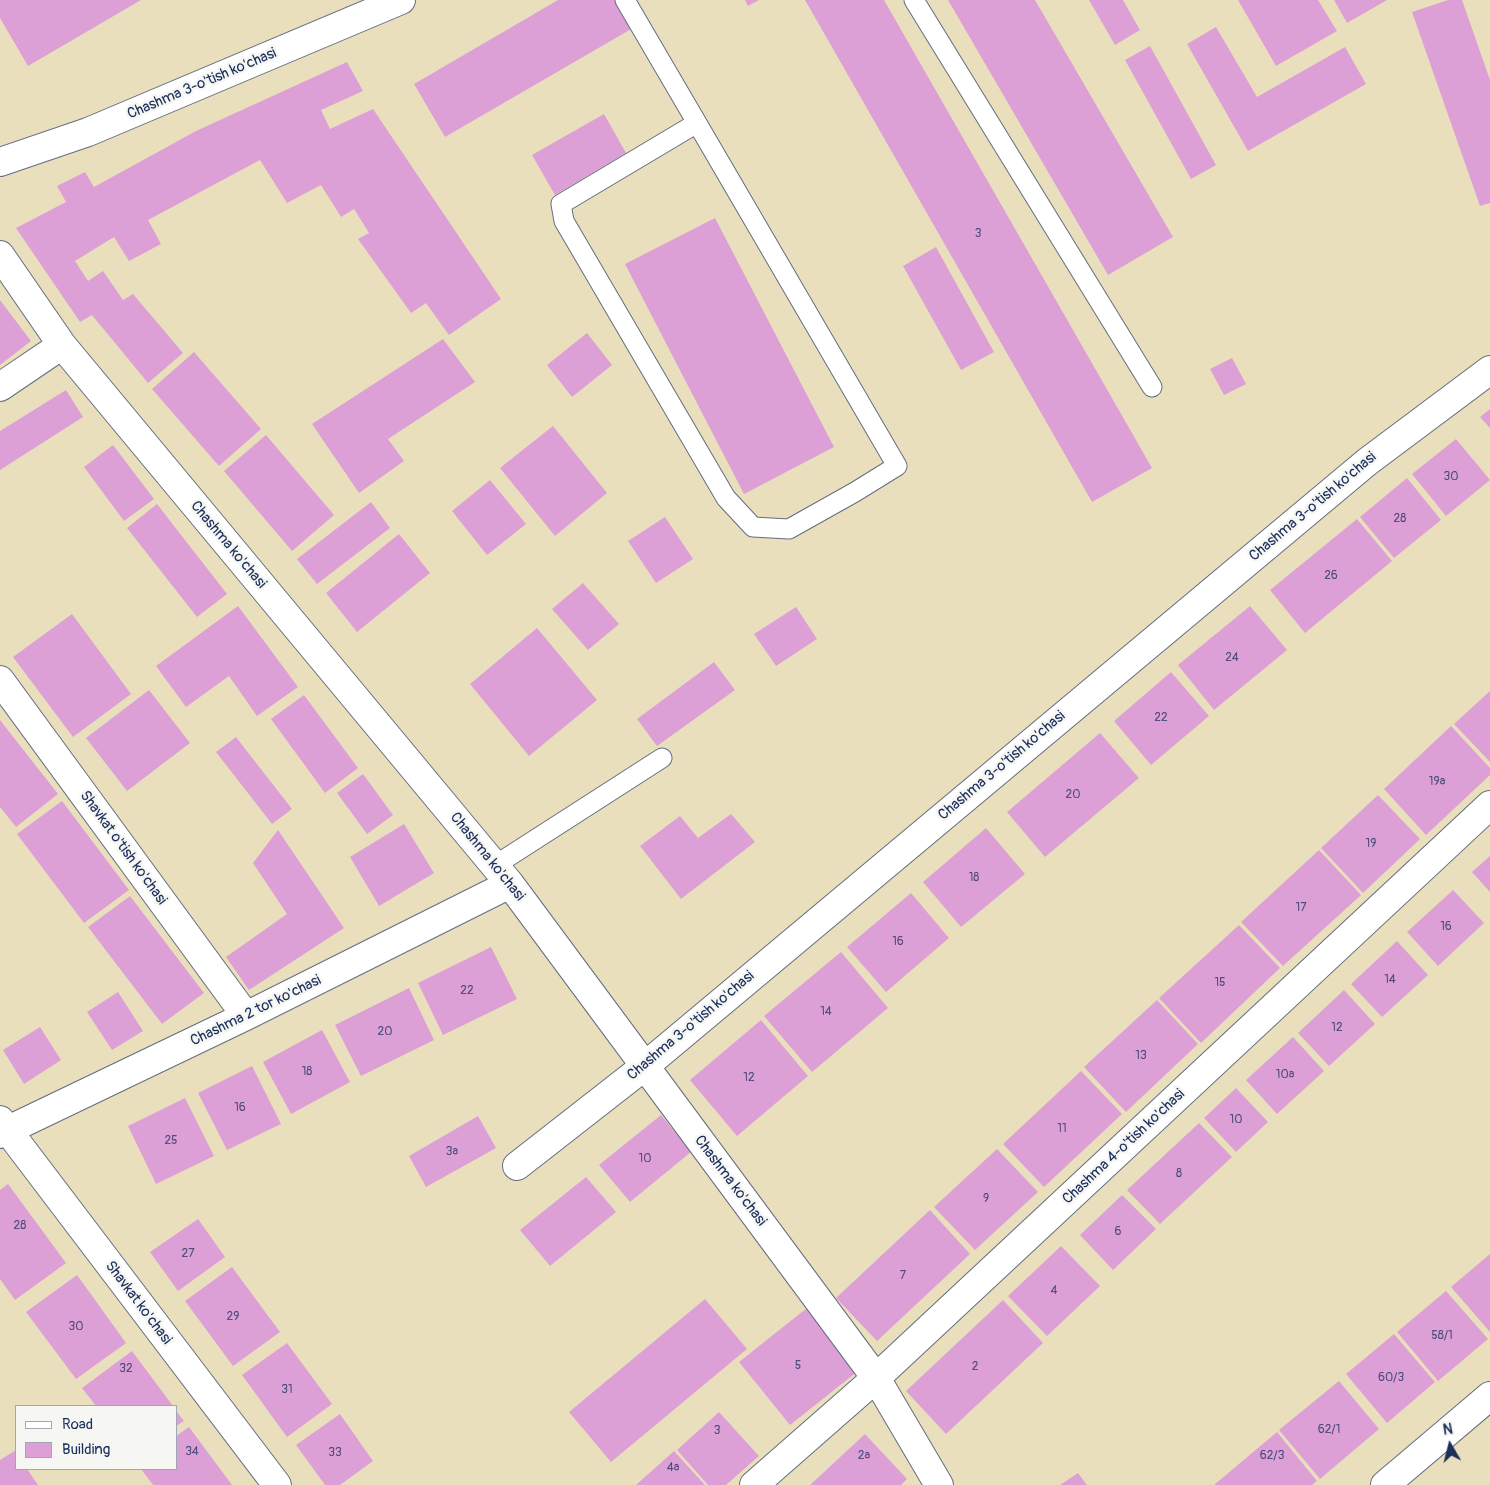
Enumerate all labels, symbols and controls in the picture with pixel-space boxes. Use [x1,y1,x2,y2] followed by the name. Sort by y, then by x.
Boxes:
[125,44,279,124] street label: Chashma 3-o'tish ko'chasi
[975,227,981,241] house number: 3
[1246,449,1380,565] street label: Chashma 3-o'tish ko'chasi
[1444,470,1458,484] house number: 30
[186,498,270,592] street label: Chashma ko'chasi
[1394,512,1406,526] house number: 28
[1324,569,1338,583] house number: 26
[1225,651,1239,665] house number: 24
[935,708,1069,824] street label: Chashma 3-o'tish ko'chasi
[1154,711,1168,725] house number: 22
[1429,775,1445,789] house number: 19a
[76,787,170,909] street label: Shavkat o'tish ko'chasi
[1066,788,1080,802] house number: 20
[446,809,528,905] street label: Chashma ko'chasi
[1366,837,1376,851] house number: 19
[969,871,979,885] house number: 18
[1295,901,1307,915] house number: 17
[1440,920,1452,934] house number: 16
[892,935,904,949] house number: 16
[624,968,758,1084] street label: Chashma 3-o'tish ko'chasi
[188,972,324,1050] street label: Chashma 2 tor ko'chasi
[1384,973,1396,987] house number: 14
[1214,976,1226,990] house number: 15
[460,984,474,998] house number: 22
[820,1005,832,1019] house number: 14
[1331,1021,1343,1035] house number: 12
[378,1025,392,1039] house number: 20
[1135,1049,1147,1063] house number: 13
[302,1065,312,1079] house number: 18
[1276,1068,1294,1082] house number: 10a
[743,1071,755,1085] house number: 12
[1059,1086,1189,1208] street label: Chashma 4-o'tish ko'chasi
[234,1101,246,1115] house number: 16
[1230,1113,1242,1127] house number: 10
[1057,1122,1067,1136] house number: 11
[690,1132,770,1230] street label: Chashma ko'chasi
[164,1134,178,1148] house number: 25
[446,1145,458,1159] house number: 3a
[639,1152,651,1166] house number: 10
[1176,1167,1182,1181] house number: 8
[983,1192,989,1206] house number: 9
[14,1219,26,1233] house number: 28
[1115,1225,1121,1239] house number: 6
[181,1247,195,1261] house number: 27
[101,1258,175,1348] street label: Shavkat ko'chasi
[900,1269,906,1283] house number: 7
[1051,1284,1057,1298] house number: 4
[227,1310,239,1324] house number: 29
[69,1320,83,1334] house number: 30
[1431,1329,1453,1343] house number: 58/1
[795,1359,801,1373] house number: 5
[972,1360,978,1374] house number: 2
[119,1362,133,1376] house number: 32
[1378,1371,1404,1385] house number: 60/3
[281,1383,293,1397] house number: 31
[15,1405,178,1470] legend
[62,1415,93,1434] text: Road
[1425,1420,1475,1470] north arrow
[1442,1421,1454,1439] text: N
[1318,1423,1340,1437] house number: 62/1
[714,1424,720,1438] house number: 3
[62,1440,110,1459] text: Building
[185,1445,199,1459] house number: 34
[328,1446,342,1460] house number: 33
[858,1449,870,1463] house number: 2a
[1260,1449,1284,1463] house number: 62/3
[667,1461,679,1475] house number: 4a

